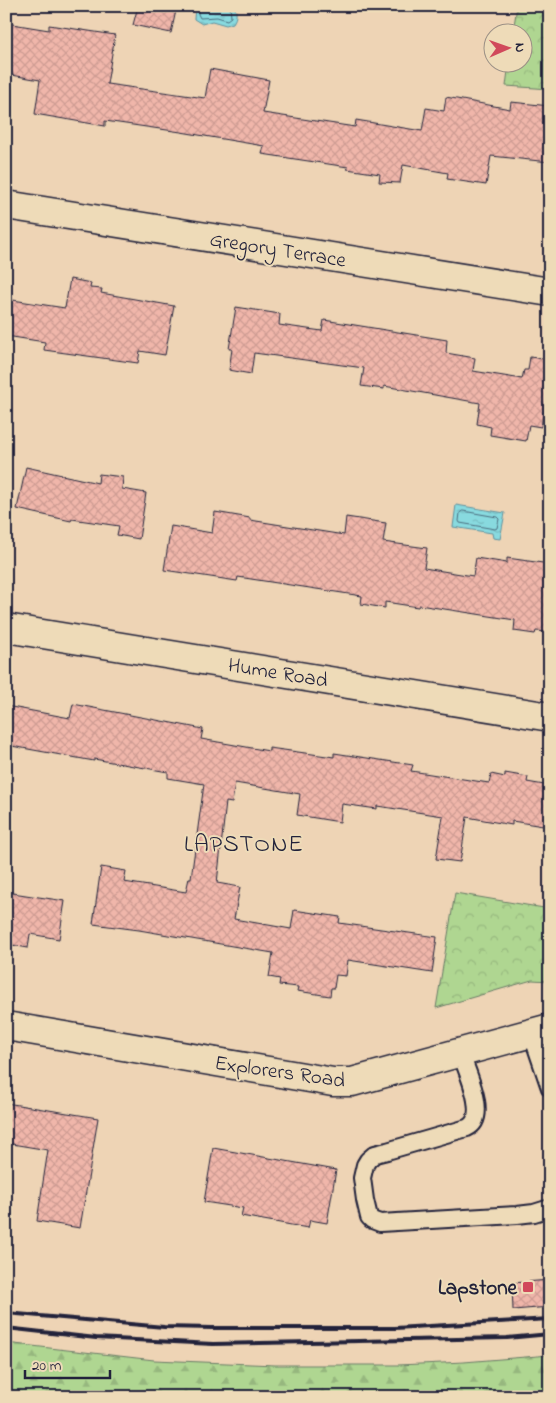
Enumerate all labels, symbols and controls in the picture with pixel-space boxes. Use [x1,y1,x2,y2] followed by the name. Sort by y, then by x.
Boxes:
[484,22,534,72] north arrow
[509,43,530,53] text: N
[207,225,348,279] street label: Gregory Terrace
[226,651,330,697] street label: Hume Road
[184,828,304,863] district label: LAPSTONE
[213,1049,347,1097] street label: Explorers Road
[438,1274,518,1304] place label: Lapstone
[521,1280,535,1294] marker: Lapstone
[25,1348,110,1380] scale bar
[32,1355,62,1377] text: 20 m

